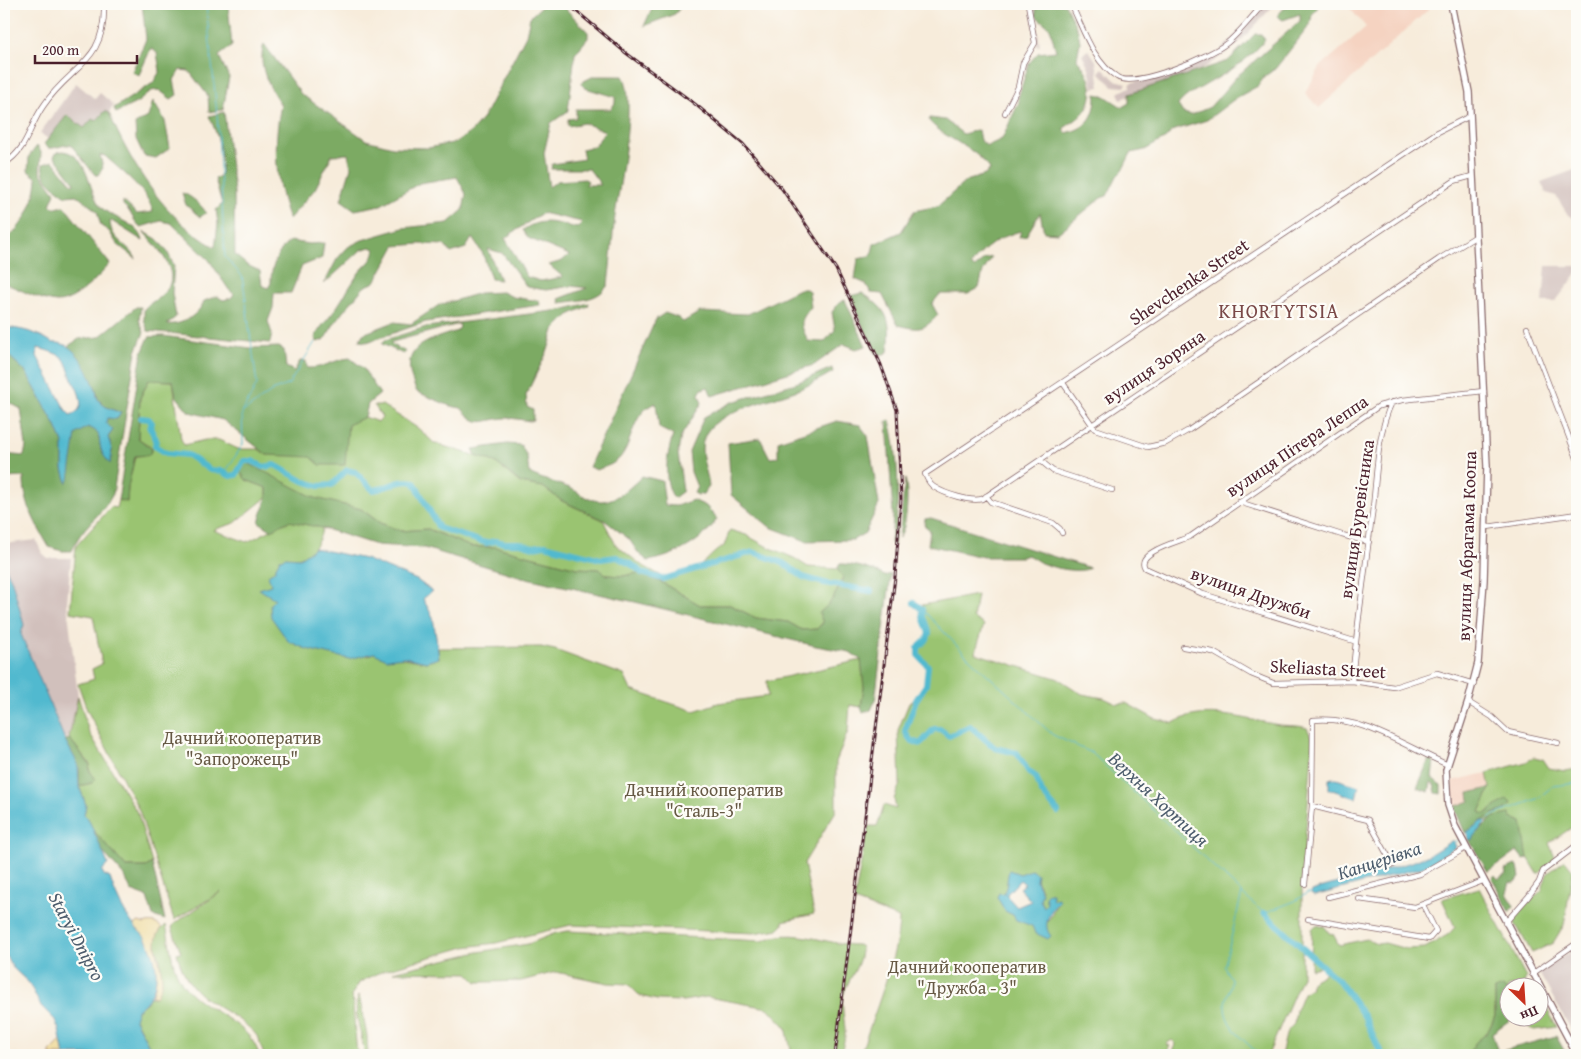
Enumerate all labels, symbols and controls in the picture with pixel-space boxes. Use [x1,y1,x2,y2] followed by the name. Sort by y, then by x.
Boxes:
[35,32,138,64] scale bar
[42,39,80,60] text: 200 m
[1123,231,1255,332] street label: Shevchenka Street
[1219,296,1339,325] district label: KHORTYTSIA
[1097,322,1211,411] street label: вулиця Зоряна
[1220,388,1374,503] street label: вулиця Пітера Леппа
[1332,437,1381,600] street label: вулиця Буревісника
[1450,450,1483,641] street label: вулиця Абрагама Коопа
[1187,559,1315,626] street label: вулиця Дружби
[1269,652,1387,685] street label: Skeliasta Street
[162,724,321,772] park label: Дачний кооператив "Запорожець"
[1102,744,1216,853] water label: Верхня Хортиця
[624,776,783,824] park label: Дачний кооператив "Сталь-3"
[1334,833,1425,887] water label: Канцерівка
[42,887,112,985] water label: Staryi Dnipro
[887,953,1046,1001] park label: Дачний кооператив "Дружба - 3"
[1498,976,1548,1026] north arrow
[1517,1001,1542,1027] text: Пн

